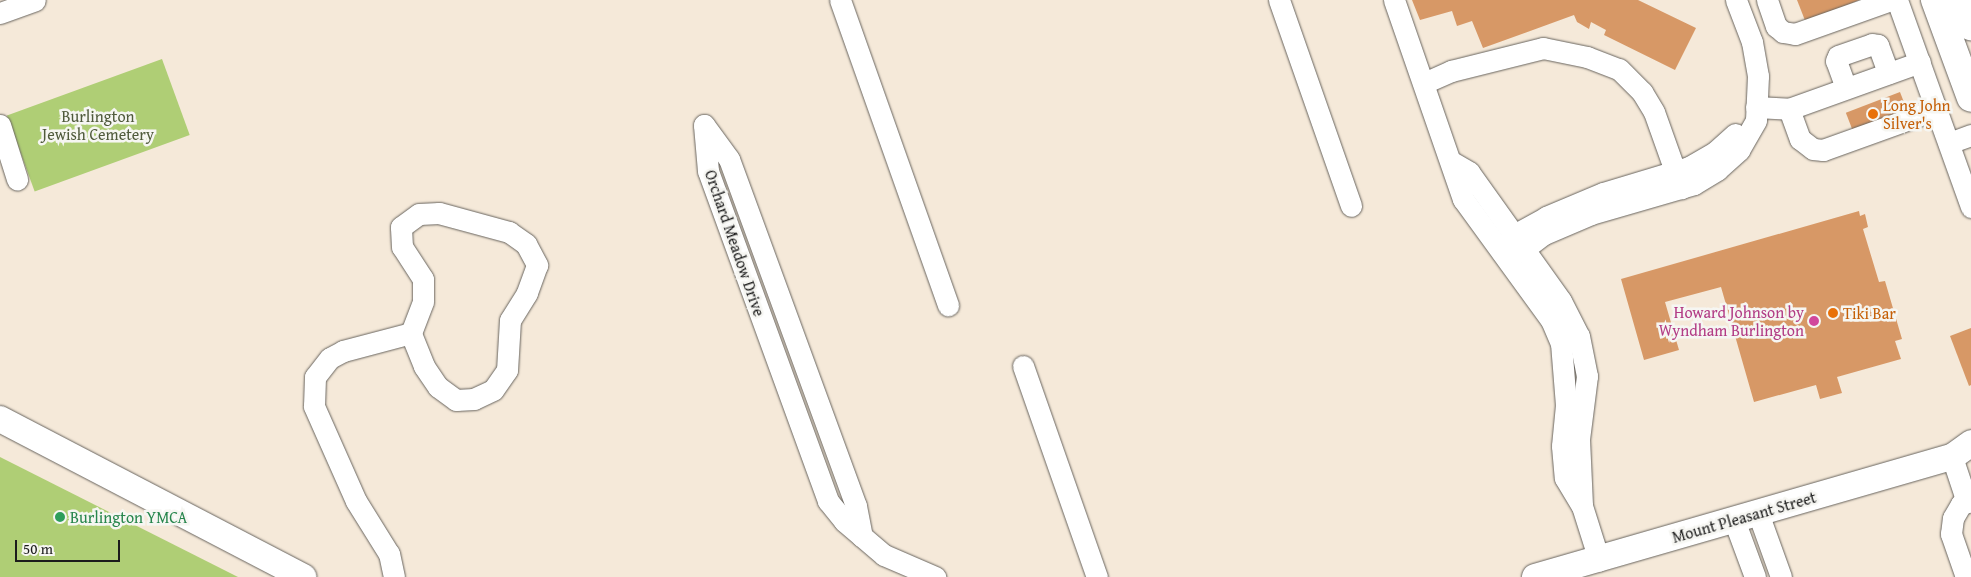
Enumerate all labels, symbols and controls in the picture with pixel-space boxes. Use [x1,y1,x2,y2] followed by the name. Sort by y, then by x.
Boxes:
[1883,95,1951,133] place label: Long John Silver's
[42,106,154,144] park label: Burlington Jewish Cemetery
[1867,108,1879,120] marker: Long John Silver's
[701,167,769,319] street label: Orchard Meadow Drive
[1659,302,1804,340] place label: Howard Johnson by Wyndham Burlington
[1843,303,1896,323] place label: Tiki Bar
[1827,307,1839,319] marker: Tiki Bar
[1808,315,1820,327] marker: Howard Johnson by Wyndham Burlington
[1670,487,1818,547] street label: Mount Pleasant Street
[70,507,187,527] place label: Burlington YMCA
[54,511,66,523] marker: Burlington YMCA
[18,530,122,562] scale bar
[23,538,53,559] text: 50 m

